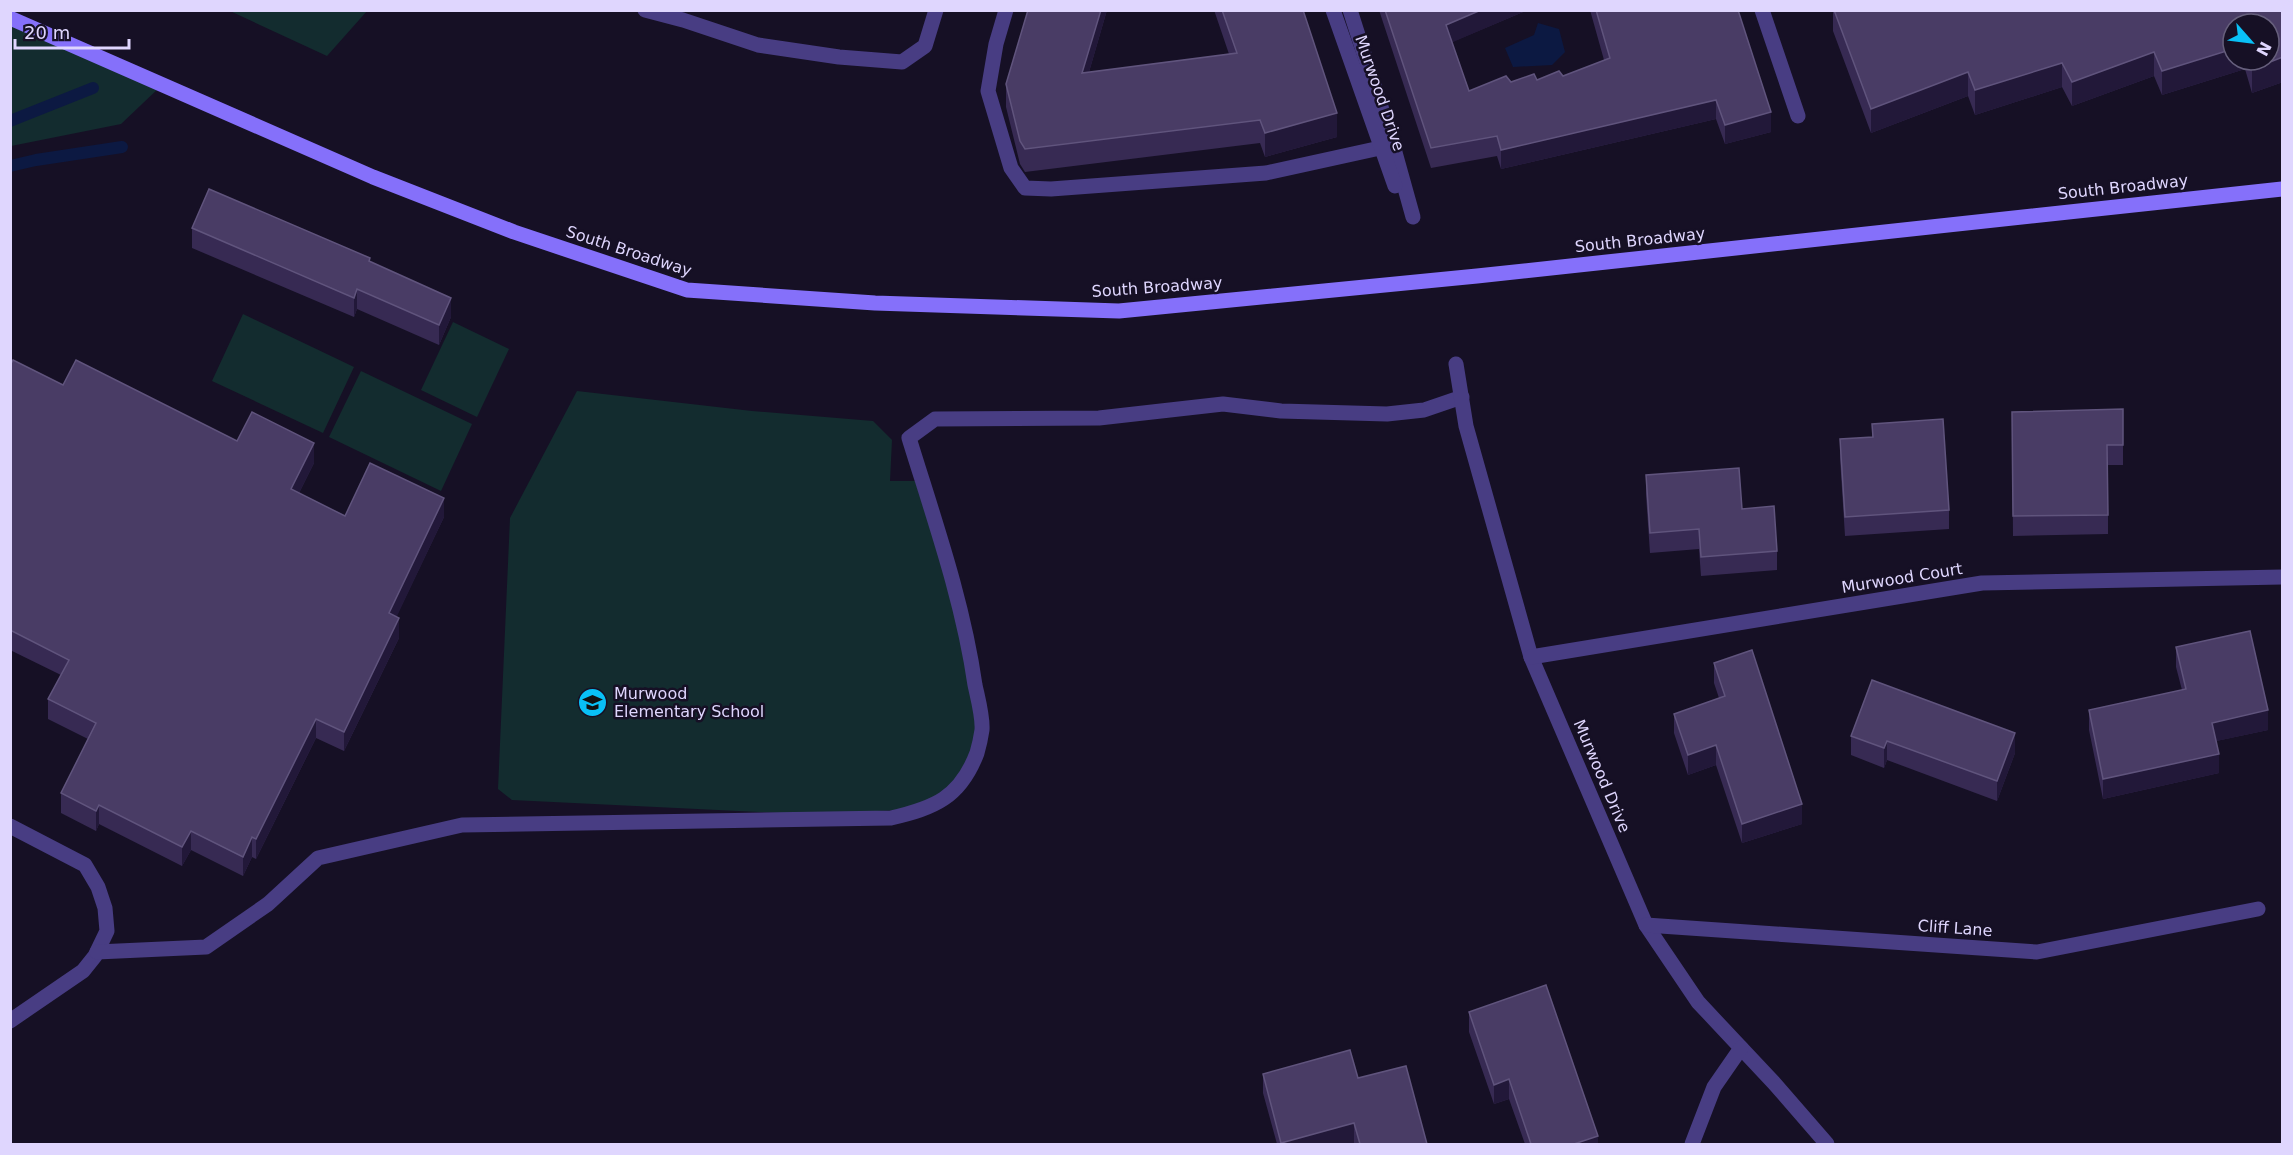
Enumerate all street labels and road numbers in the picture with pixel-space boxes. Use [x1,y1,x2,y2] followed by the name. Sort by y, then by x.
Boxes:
[1351,33,1409,153] street label: Murwood Drive
[2057,171,2189,203] street label: South Broadway
[564,222,694,280] street label: South Broadway
[1574,224,1706,256] street label: South Broadway
[1091,273,1223,301] street label: South Broadway
[1840,559,1964,597] street label: Murwood Court
[1570,717,1634,835] street label: Murwood Drive
[1917,916,1993,940] street label: Cliff Lane

